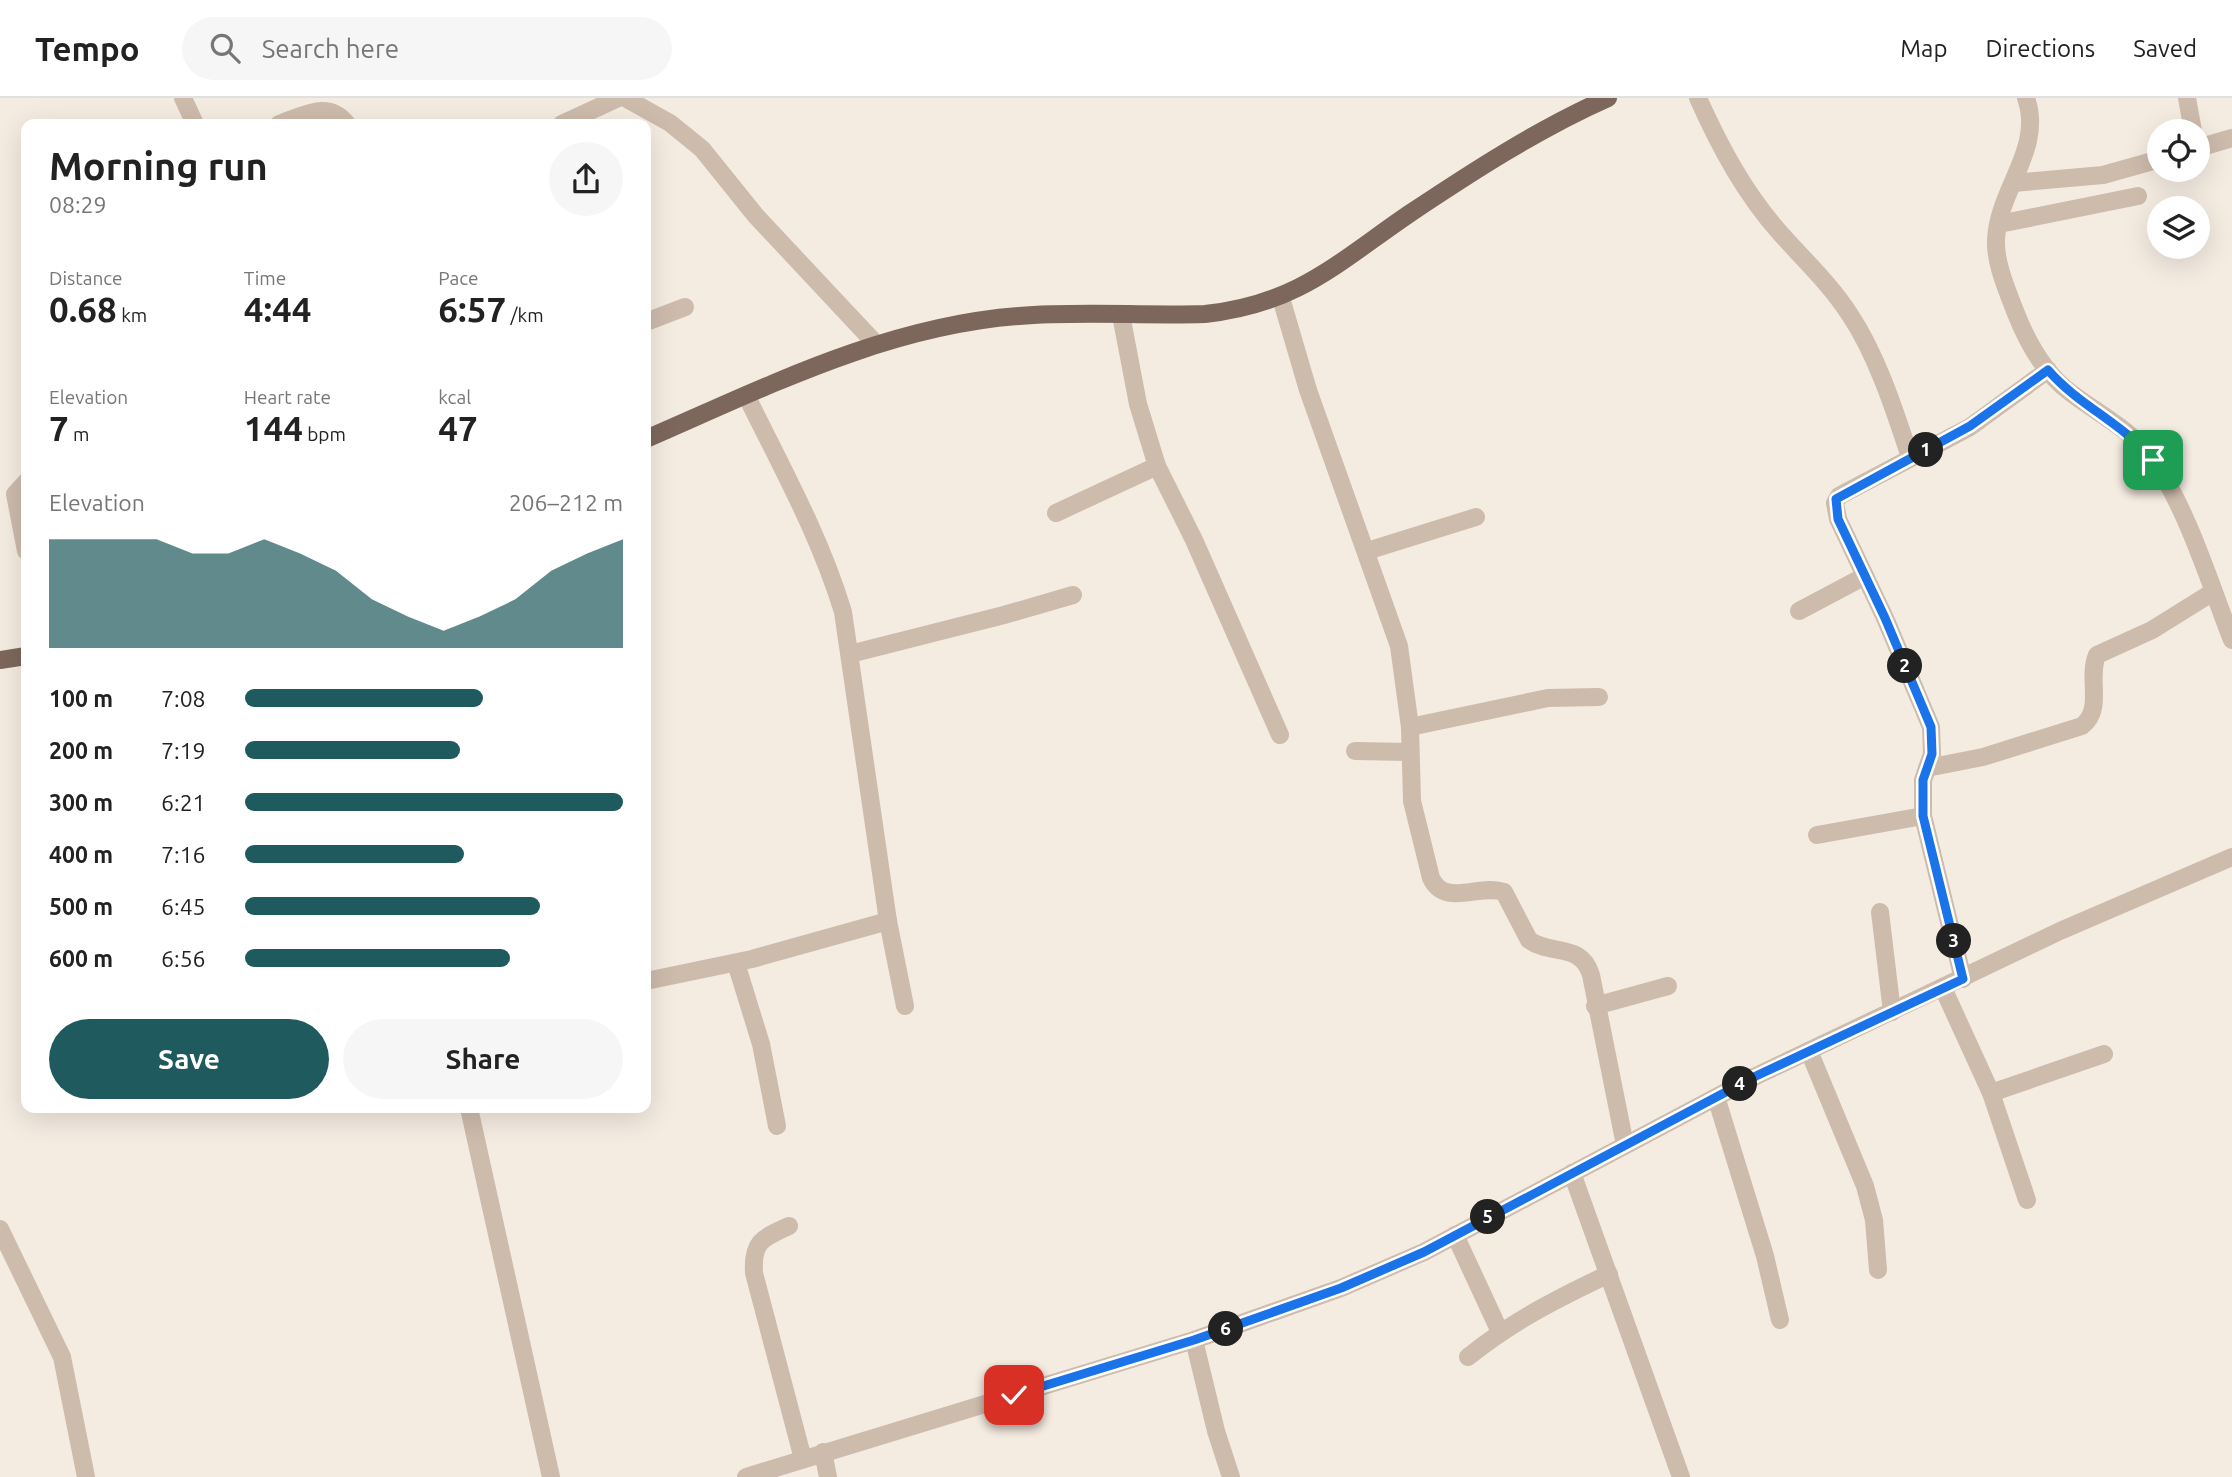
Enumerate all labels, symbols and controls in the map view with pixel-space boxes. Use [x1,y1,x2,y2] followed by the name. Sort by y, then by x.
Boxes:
[182,17,672,80] search box
[206,29,244,67] icon: search
[35,30,140,67] text: Tempo
[262,34,399,63] text: Search here
[1900,35,1947,62] text: Map
[1985,35,2095,62] text: Directions
[2133,35,2197,62] text: Saved
[2147,119,2210,259] map controls
[2147,119,2210,182] button: locate
[549,142,623,216] button: share
[49,145,268,187] text: Morning run
[49,192,107,217] text: 08:29
[2147,196,2210,259] button: layers
[49,267,123,289] text: Distance
[244,267,286,289] text: Time
[438,267,479,289] text: Pace
[49,289,117,329] text: 0.68
[244,289,312,329] text: 4:44
[438,289,506,329] text: 6:57
[117,304,147,326] text: km
[506,304,544,326] text: /km
[49,386,128,408] text: Elevation
[244,386,331,408] text: Heart rate
[438,386,471,408] text: kcal
[49,408,69,448] text: 7
[244,408,303,448] text: 144
[438,408,478,448] text: 47
[69,423,90,445] text: m
[303,423,346,445] text: bpm
[2123,430,2183,490] pin
[1909,432,1944,468] pin: 1
[1920,438,1931,460] text: 1
[2134,441,2172,479] icon: arrive
[49,490,145,515] text: Elevation
[509,490,623,515] text: 206–212 m
[1888,648,1923,684] pin: 2
[1899,654,1910,676] text: 2
[49,686,113,711] text: 100 m
[161,686,206,711] text: 7:08
[49,738,113,763] text: 200 m
[161,738,206,763] text: 7:19
[49,790,113,815] text: 300 m
[161,790,206,815] text: 6:21
[49,842,113,867] text: 400 m
[161,842,206,867] text: 7:16
[49,894,113,919] text: 500 m
[161,894,206,919] text: 6:45
[1937,924,1972,958] pin: 3
[1948,929,1959,951] text: 3
[49,946,113,971] text: 600 m
[161,946,206,971] text: 6:56
[49,1019,329,1099] button: Save
[343,1019,623,1099] button: Share
[1722,1066,1758,1102] pin: 4
[1734,1072,1745,1094] text: 4
[1470,1200,1506,1234] pin: 5
[1482,1205,1493,1227] text: 5
[1208,1312,1244,1346] pin: 6
[1220,1317,1231,1339] text: 6
[984,1365,1044,1425] pin
[995,1376,1033,1414] icon: check

